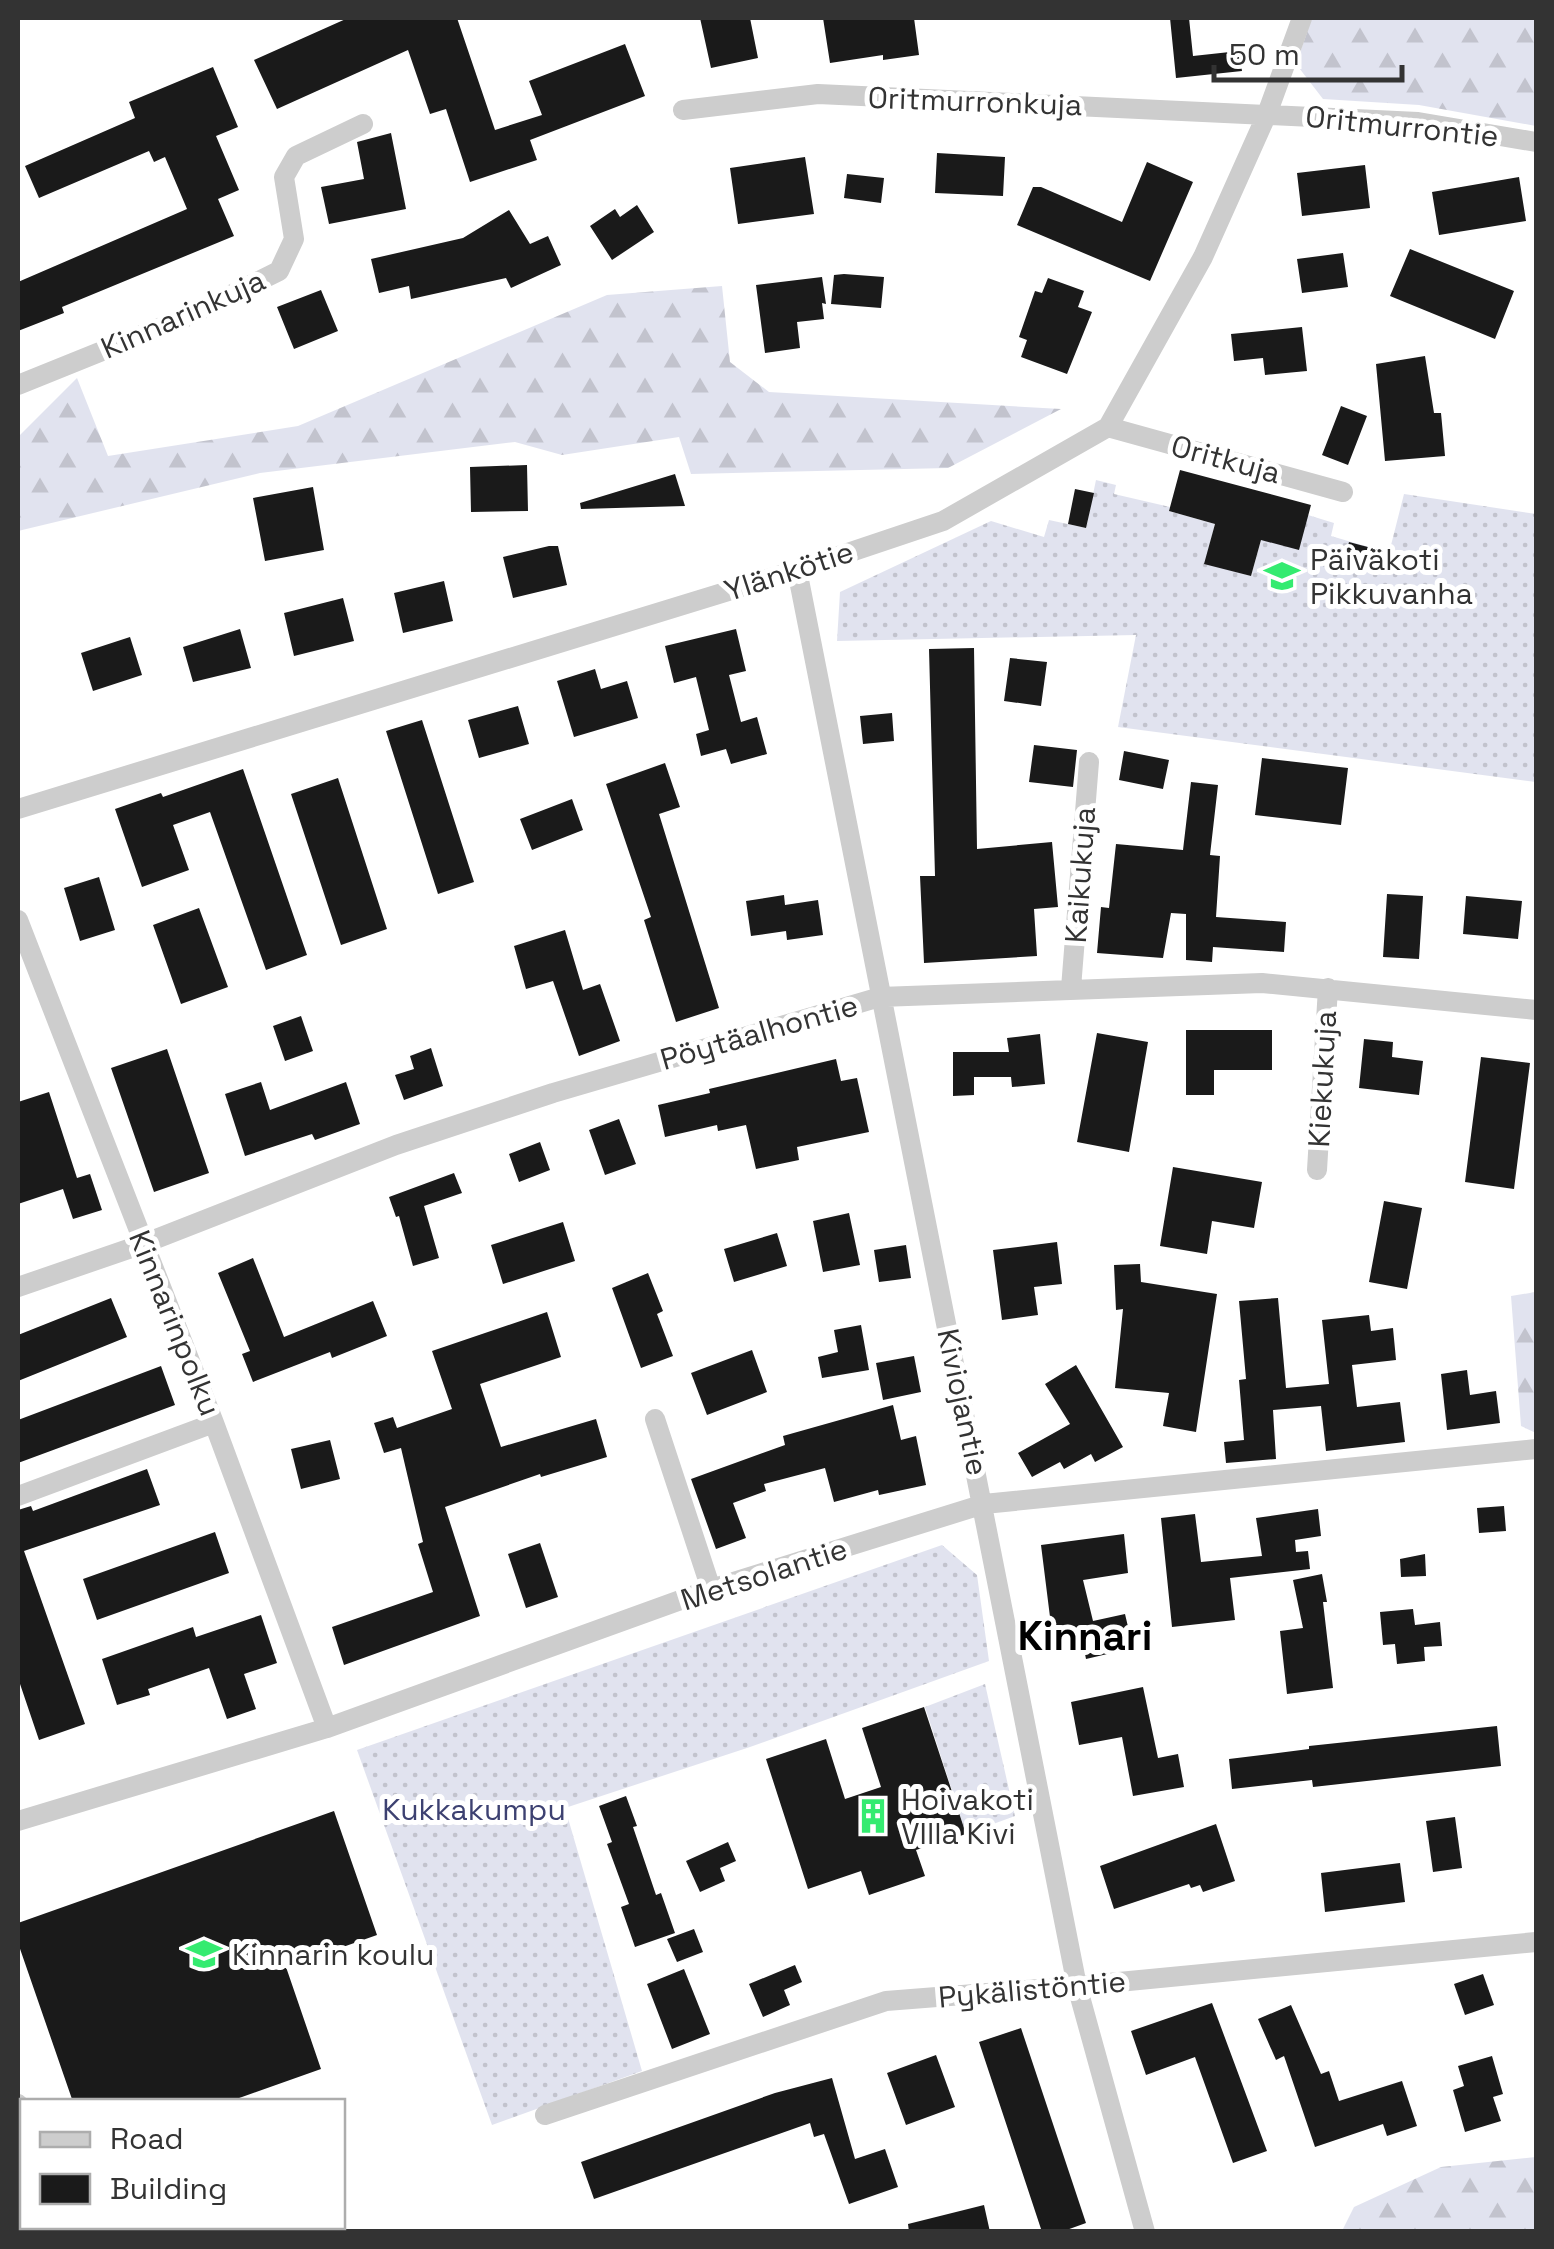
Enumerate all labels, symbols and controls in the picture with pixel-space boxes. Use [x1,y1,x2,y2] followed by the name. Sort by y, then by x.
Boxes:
[1214,20,1402,82] scale bar
[1229,35,1300,74] text: 50 m
[867,78,1083,124] street label: Oritmurronkuja
[1304,96,1500,156] street label: Oritmurrontie
[95,260,271,368] street label: Kinnarinkuja
[1167,426,1285,492] street label: Oritkuja
[719,532,859,610] street label: Ylänkötie
[1310,540,1473,613] place label: Päiväkoti Pikkuvanha
[1263,557,1301,595] school or university icon: Päiväkoti Pikkuvanha
[1056,806,1104,944] street label: Kaikukuja
[656,985,862,1079] street label: Pöytäalhontie
[1299,1010,1345,1148] street label: Kiekukuja
[120,1225,230,1421] street label: Kinnarinpolku
[928,1325,998,1479] street label: Kiviojantie
[676,1529,852,1619] street label: Metsolantie
[1018,1611,1152,1662] district label: Kinnari
[901,1780,1034,1853] place label: Hoivakoti VIlla Kivi
[382,1790,566,1829] park label: Kukkakumpu
[854,1797,892,1835] building icon: Hoivakoti VIlla Kivi
[185,1935,223,1973] school or university icon: Kinnarin koulu
[232,1935,434,1974] place label: Kinnarin koulu
[937,1961,1127,2017] street label: Pykälistöntie
[20,2099,345,2229] legend
[110,2119,184,2158] text: Road
[110,2169,227,2208] text: Building

